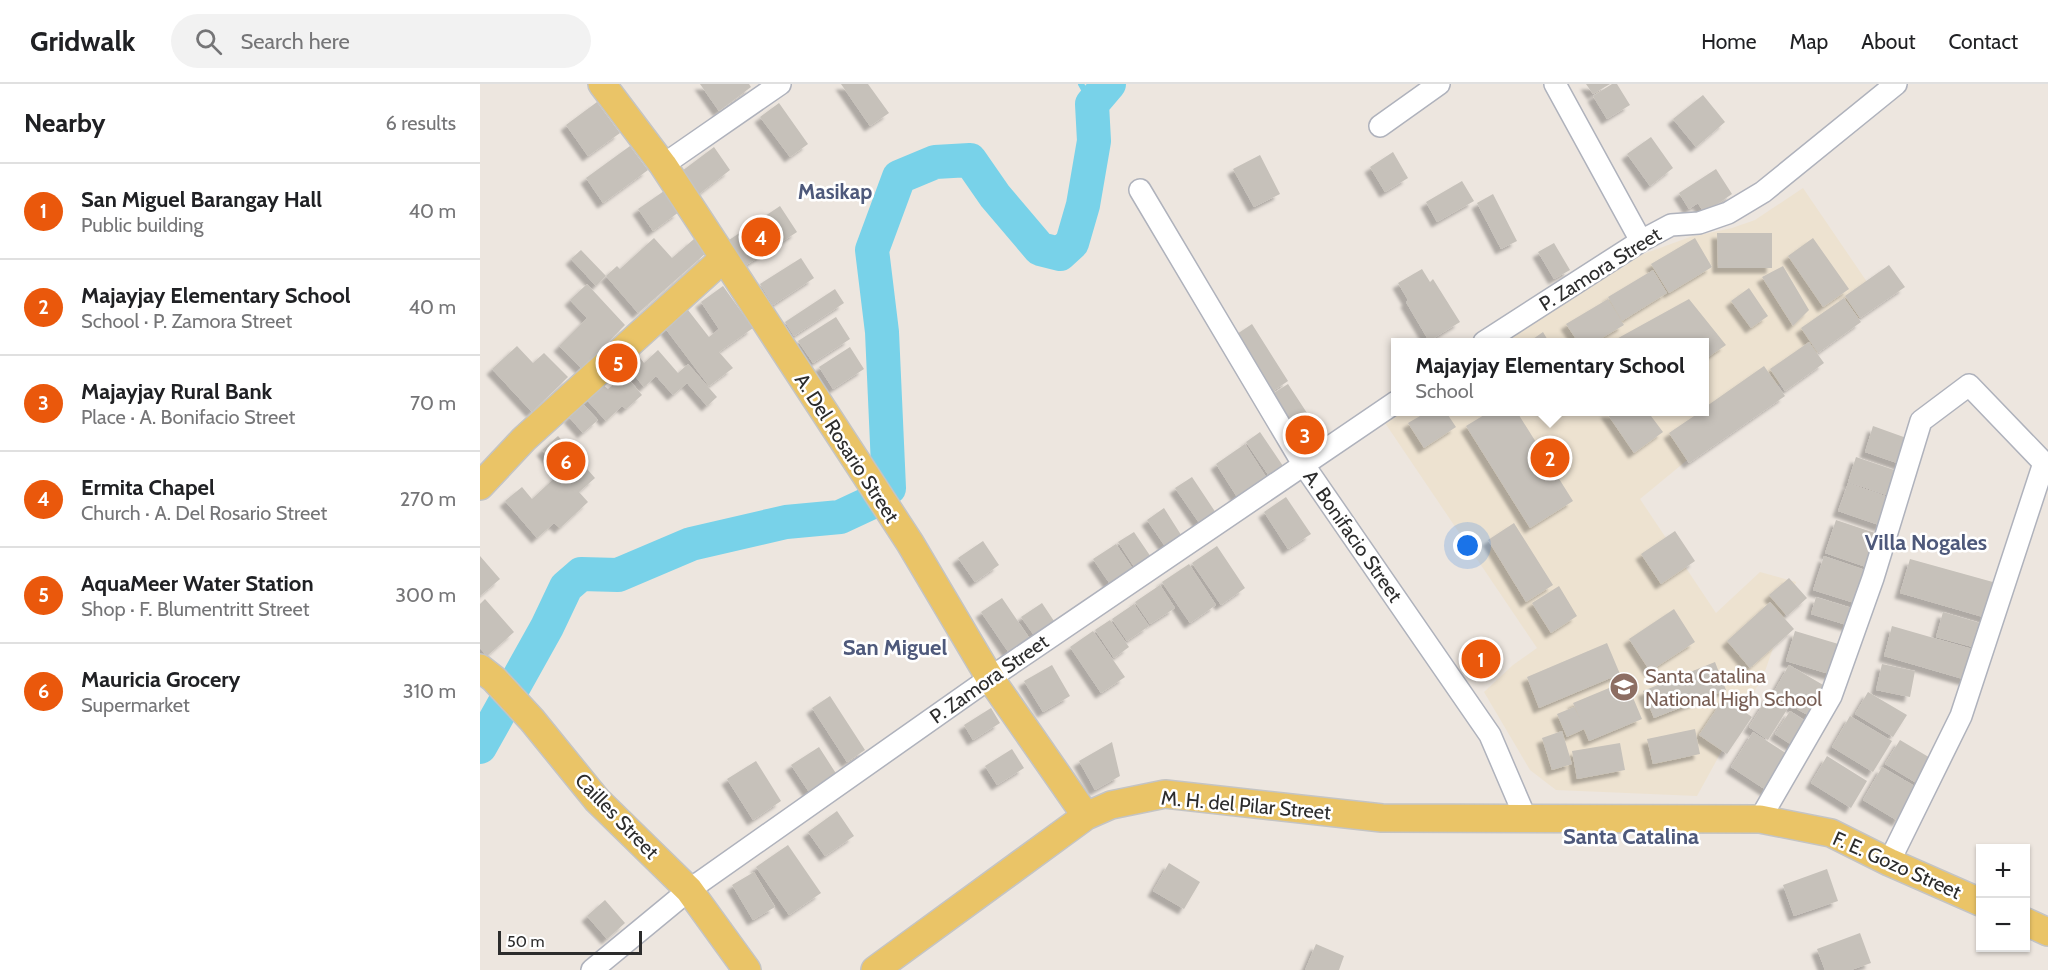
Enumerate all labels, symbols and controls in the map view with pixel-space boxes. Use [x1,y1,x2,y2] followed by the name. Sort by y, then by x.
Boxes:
[171,14,591,68] search box
[30,24,135,58] text: Gridwalk
[192,25,225,58] icon: search
[240,28,350,55] text: Search here
[1701,29,1757,54] text: Home
[1790,29,1828,54] text: Map
[1861,29,1915,54] text: About
[1948,29,2018,54] text: Contact
[24,107,105,139] text: Nearby
[385,111,456,135] text: 6 results
[798,179,872,204] district label: Masikap
[81,186,322,213] text: San Miguel Barangay Hall
[40,199,47,223] text: 1
[408,199,456,223] text: 40 m
[81,213,203,237] text: Public building
[742,214,780,260] pin: 4
[1535,222,1666,316] street label: P. Zamora Street
[81,282,351,309] text: Majayjay Elementary School
[38,295,49,319] text: 2
[408,295,456,319] text: 40 m
[81,309,292,333] text: School · P. Zamora Street
[1391,338,1709,416] popup
[598,340,638,386] pin: 5
[1415,352,1685,379] text: Majayjay Elementary School
[790,369,904,527] street label: A. Del Rosario Street
[81,378,272,405] text: Majayjay Rural Bank
[1415,379,1474,403] text: School
[38,391,49,415] text: 3
[410,391,456,415] text: 70 m
[81,405,295,429] text: Place · A. Bonifacio Street
[1286,412,1324,458] pin: 3
[1530,436,1570,481] pin: 2
[546,438,586,484] pin: 6
[1299,465,1408,607] street label: A. Bonifacio Street
[81,474,215,501] text: Ermita Chapel
[37,487,50,511] text: 4
[400,487,456,511] text: 270 m
[81,501,327,525] text: Church · A. Del Rosario Street
[1865,529,1987,556] district label: Villa Nogales
[1453,531,1482,560] your location
[81,570,314,597] text: AquaMeer Water Station
[38,583,49,607] text: 5
[395,583,456,607] text: 300 m
[81,597,310,621] text: Shop · F. Blumentritt Street
[925,629,1053,729] street label: P. Zamora Street
[843,634,947,661] district label: San Miguel
[1462,636,1500,682] pin: 1
[1645,664,1822,711] place label: Santa Catalina National High School
[81,666,240,693] text: Mauricia Grocery
[1608,671,1640,703] school or university icon: Santa Catalina National High School
[38,679,49,703] text: 6
[403,679,456,703] text: 310 m
[81,693,190,717] text: Supermarket
[570,768,664,864] street label: Cailles Street
[1160,786,1332,824] street label: M. H. del Pilar Street
[1563,823,1699,850] district label: Santa Catalina
[1829,826,1965,904] street label: F. E. Gozo Street
[1976,844,2030,952] map controls
[1976,844,2030,898] button: +
[1976,898,2030,952] button: −
[498,928,642,956] scale bar
[507,932,544,951] text: 50 m

